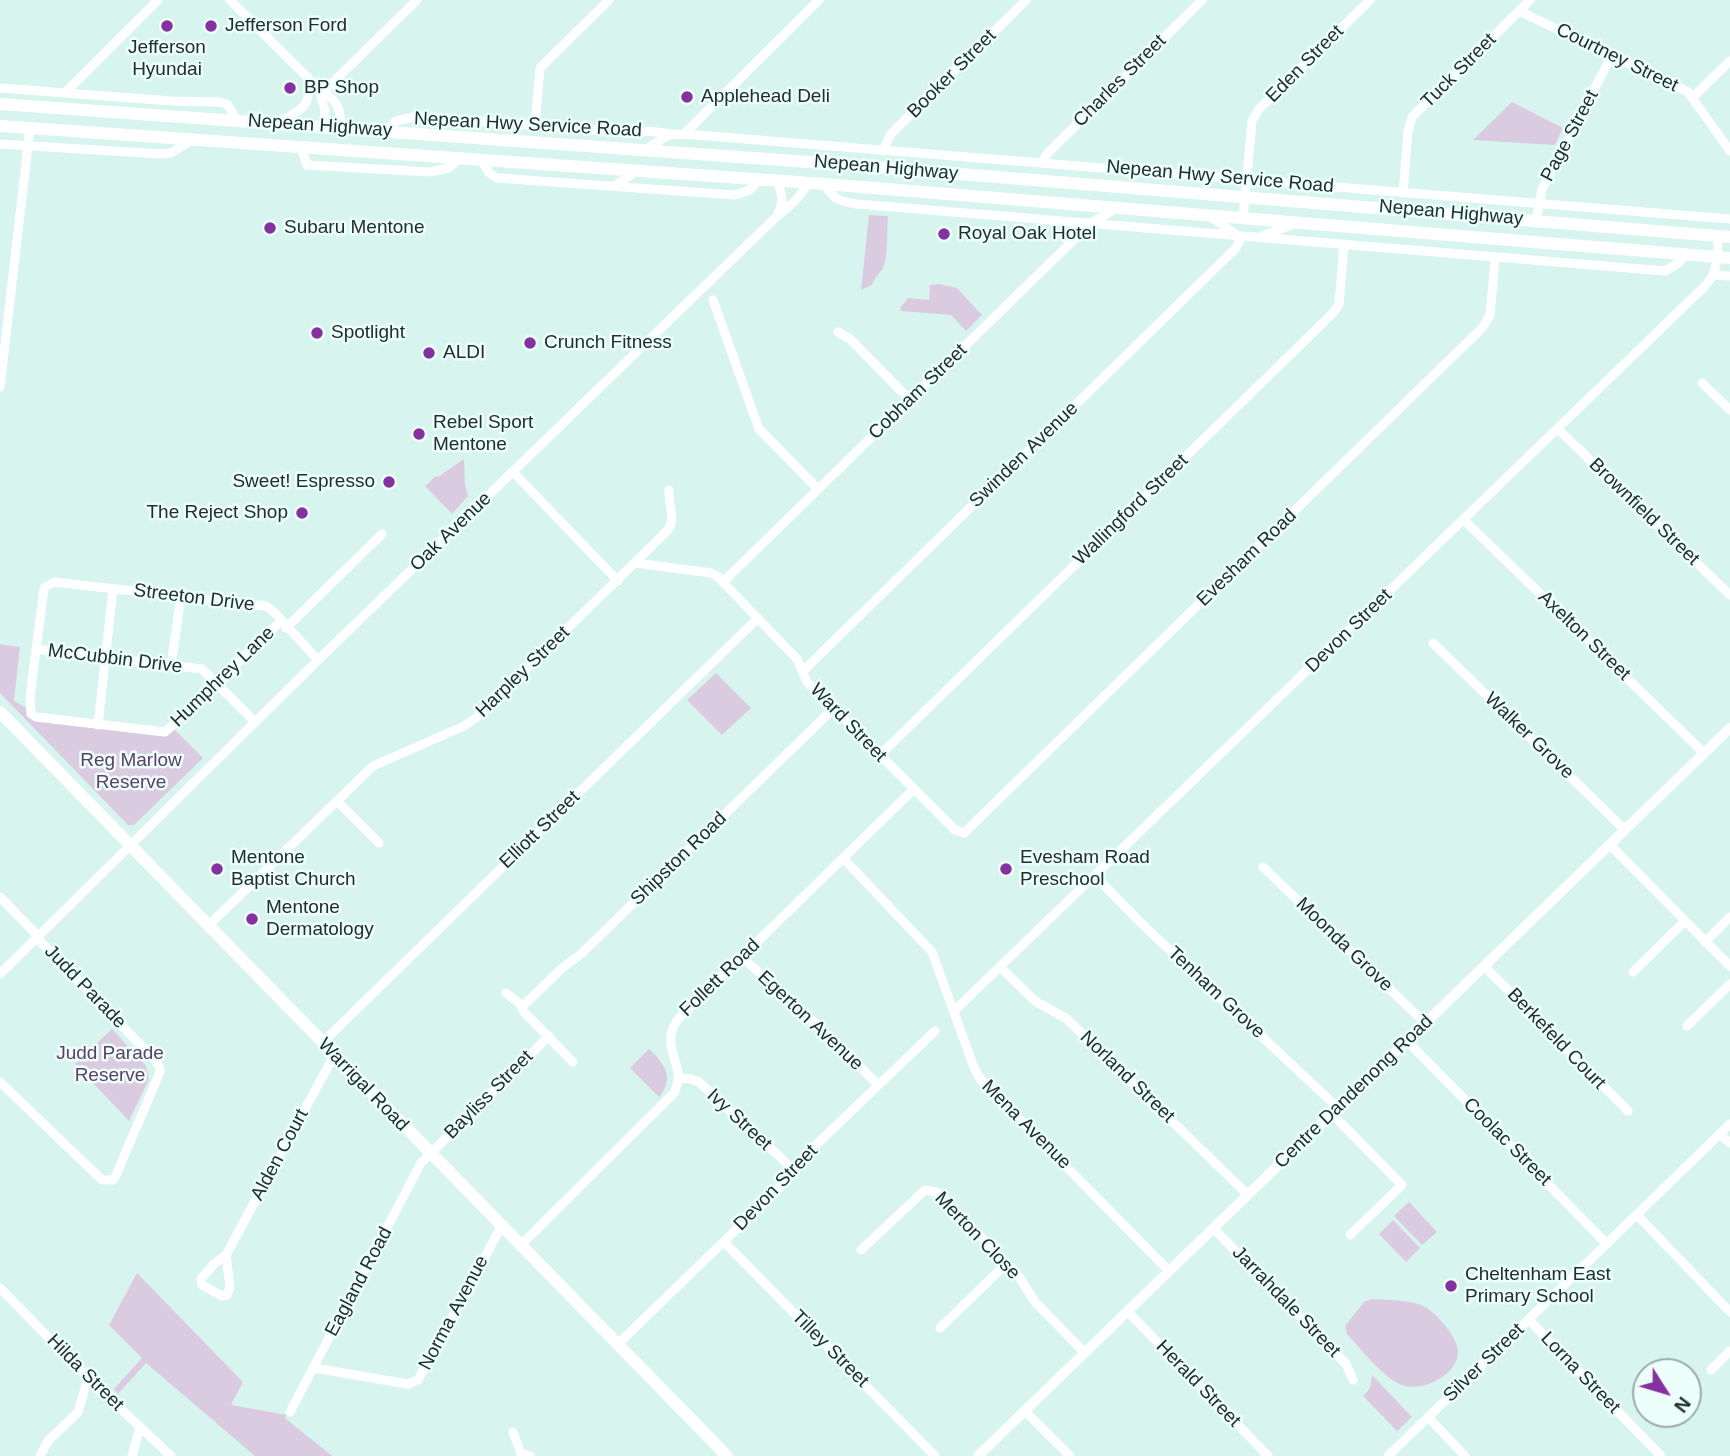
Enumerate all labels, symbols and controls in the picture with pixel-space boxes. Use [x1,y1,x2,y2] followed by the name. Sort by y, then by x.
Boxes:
[225,15,347,37] place label: Jefferson Ford
[159,18,175,34] marker: Jefferson Hyundai
[203,18,219,34] marker: Jefferson Ford
[1552,19,1682,97] street label: Courtney Street
[1261,20,1349,108] street label: Eden Street
[903,25,1001,123] street label: Booker Street
[1417,29,1501,113] street label: Tuck Street
[1069,30,1171,132] street label: Charles Street
[128,37,206,81] place label: Jefferson Hyundai
[304,77,379,99] place label: BP Shop
[282,80,298,96] marker: BP Shop
[701,86,830,108] place label: Applehead Deli
[1536,86,1604,186] street label: Page Street
[679,89,695,105] marker: Applehead Deli
[414,108,642,142] street label: Nepean Hwy Service Road
[247,110,393,142] street label: Nepean Highway
[813,150,959,186] street label: Nepean Highway
[1105,156,1335,198] street label: Nepean Hwy Service Road
[1378,195,1524,231] street label: Nepean Highway
[284,217,424,239] place label: Subaru Mentone
[262,220,278,236] marker: Subaru Mentone
[958,223,1096,245] place label: Royal Oak Hotel
[936,226,952,242] marker: Royal Oak Hotel
[331,322,405,344] place label: Spotlight
[309,325,325,341] marker: Spotlight
[544,332,672,354] place label: Crunch Fitness
[522,335,538,351] marker: Crunch Fitness
[864,339,972,445] street label: Cobham Street
[443,342,485,364] place label: ALDI
[421,345,437,361] marker: ALDI
[965,397,1083,513] street label: Swinden Avenue
[433,412,533,456] place label: Rebel Sport Mentone
[411,426,427,442] marker: Rebel Sport Mentone
[1069,450,1193,570] street label: Wallingford Street
[1584,454,1704,570] street label: Brownfield Street
[232,471,375,493] place label: Sweet! Espresso
[381,474,397,490] marker: Sweet! Espresso
[406,488,496,576] street label: Oak Avenue
[146,502,288,524] place label: The Reject Shop
[294,505,310,521] marker: The Reject Shop
[1192,505,1302,611] street label: Evesham Road
[132,579,256,617] street label: Streeton Drive
[1301,584,1397,678] street label: Devon Street
[1533,586,1635,686] street label: Axelton Street
[166,622,280,732] street label: Humphrey Lane
[471,622,575,722] street label: Harpley Street
[47,639,183,679] street label: McCubbin Drive
[805,679,891,767] street label: Ward Street
[1480,688,1578,784] street label: Walker Grove
[80,750,182,794] park label: Reg Marlow Reserve
[495,786,585,874] street label: Elliott Street
[626,808,732,910] street label: Shipston Road
[231,847,356,891] place label: Mentone Baptist Church
[1020,847,1150,891] place label: Evesham Road Preschool
[209,861,225,877] marker: Mentone Baptist Church
[998,861,1014,877] marker: Evesham Road Preschool
[1291,893,1397,997] street label: Moonda Grove
[266,897,374,941] place label: Mentone Dermatology
[244,911,260,927] marker: Mentone Dermatology
[675,934,765,1022] street label: Follett Road
[39,940,131,1034] street label: Judd Parade
[1163,942,1269,1044] street label: Tenham Grove
[753,966,867,1076] street label: Egerton Avenue
[1502,984,1610,1094] street label: Berkefeld Court
[1270,1010,1438,1174] street label: Centre Dandenong Road
[1075,1026,1179,1128] street label: Norland Street
[313,1034,413,1136] street label: Warrigal Road
[56,1043,164,1087] park label: Judd Parade Reserve
[440,1046,538,1144] street label: Bayliss Street
[977,1076,1075,1174] street label: Mena Avenue
[702,1084,776,1156] street label: Ivy Street
[1458,1093,1556,1191] street label: Coolac Street
[246,1105,314,1205] street label: Alden Court
[729,1140,823,1236] street label: Devon Street
[930,1187,1024,1285] street label: Merton Close
[321,1223,397,1341] street label: Eagland Road
[1227,1242,1345,1362] street label: Jarrahdale Street
[414,1252,494,1374] street label: Norma Avenue
[1465,1264,1611,1308] place label: Cheltenham East Primary School
[1443,1278,1459,1294] marker: Cheltenham East Primary School
[787,1306,873,1392] street label: Tilley Street
[1439,1319,1529,1407] street label: Silver Street
[1535,1327,1625,1419] street label: Lorna Street
[42,1330,128,1416] street label: Hilda Street
[1151,1336,1245,1432] street label: Herald Street
[1632,1358,1702,1428] north arrow
[1670,1393,1695,1417] text: N

